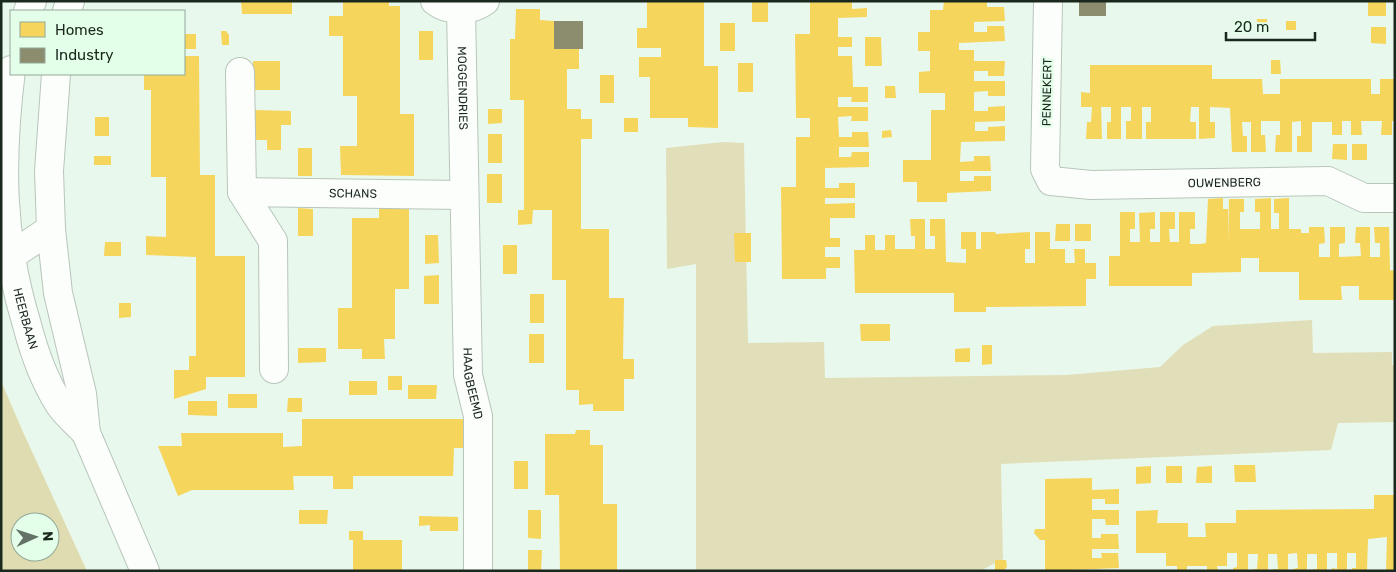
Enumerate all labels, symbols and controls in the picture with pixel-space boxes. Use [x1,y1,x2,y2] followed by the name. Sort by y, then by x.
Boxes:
[10,10,185,75] legend
[1226,10,1315,42] scale bar
[1234,18,1269,36] text: 20 m
[55,21,104,39] text: Homes
[55,46,114,64] text: Industry
[455,46,470,130] street label: MOGGENDRIES
[1039,58,1055,126] street label: PENNEKERT
[1188,175,1261,190] street label: OUWENBERG
[329,186,377,201] street label: SCHANS
[10,286,41,351] street label: HEERBAAN
[460,347,486,421] street label: HAAGBEEMD
[10,512,60,562] north arrow
[39,531,56,542] text: N

